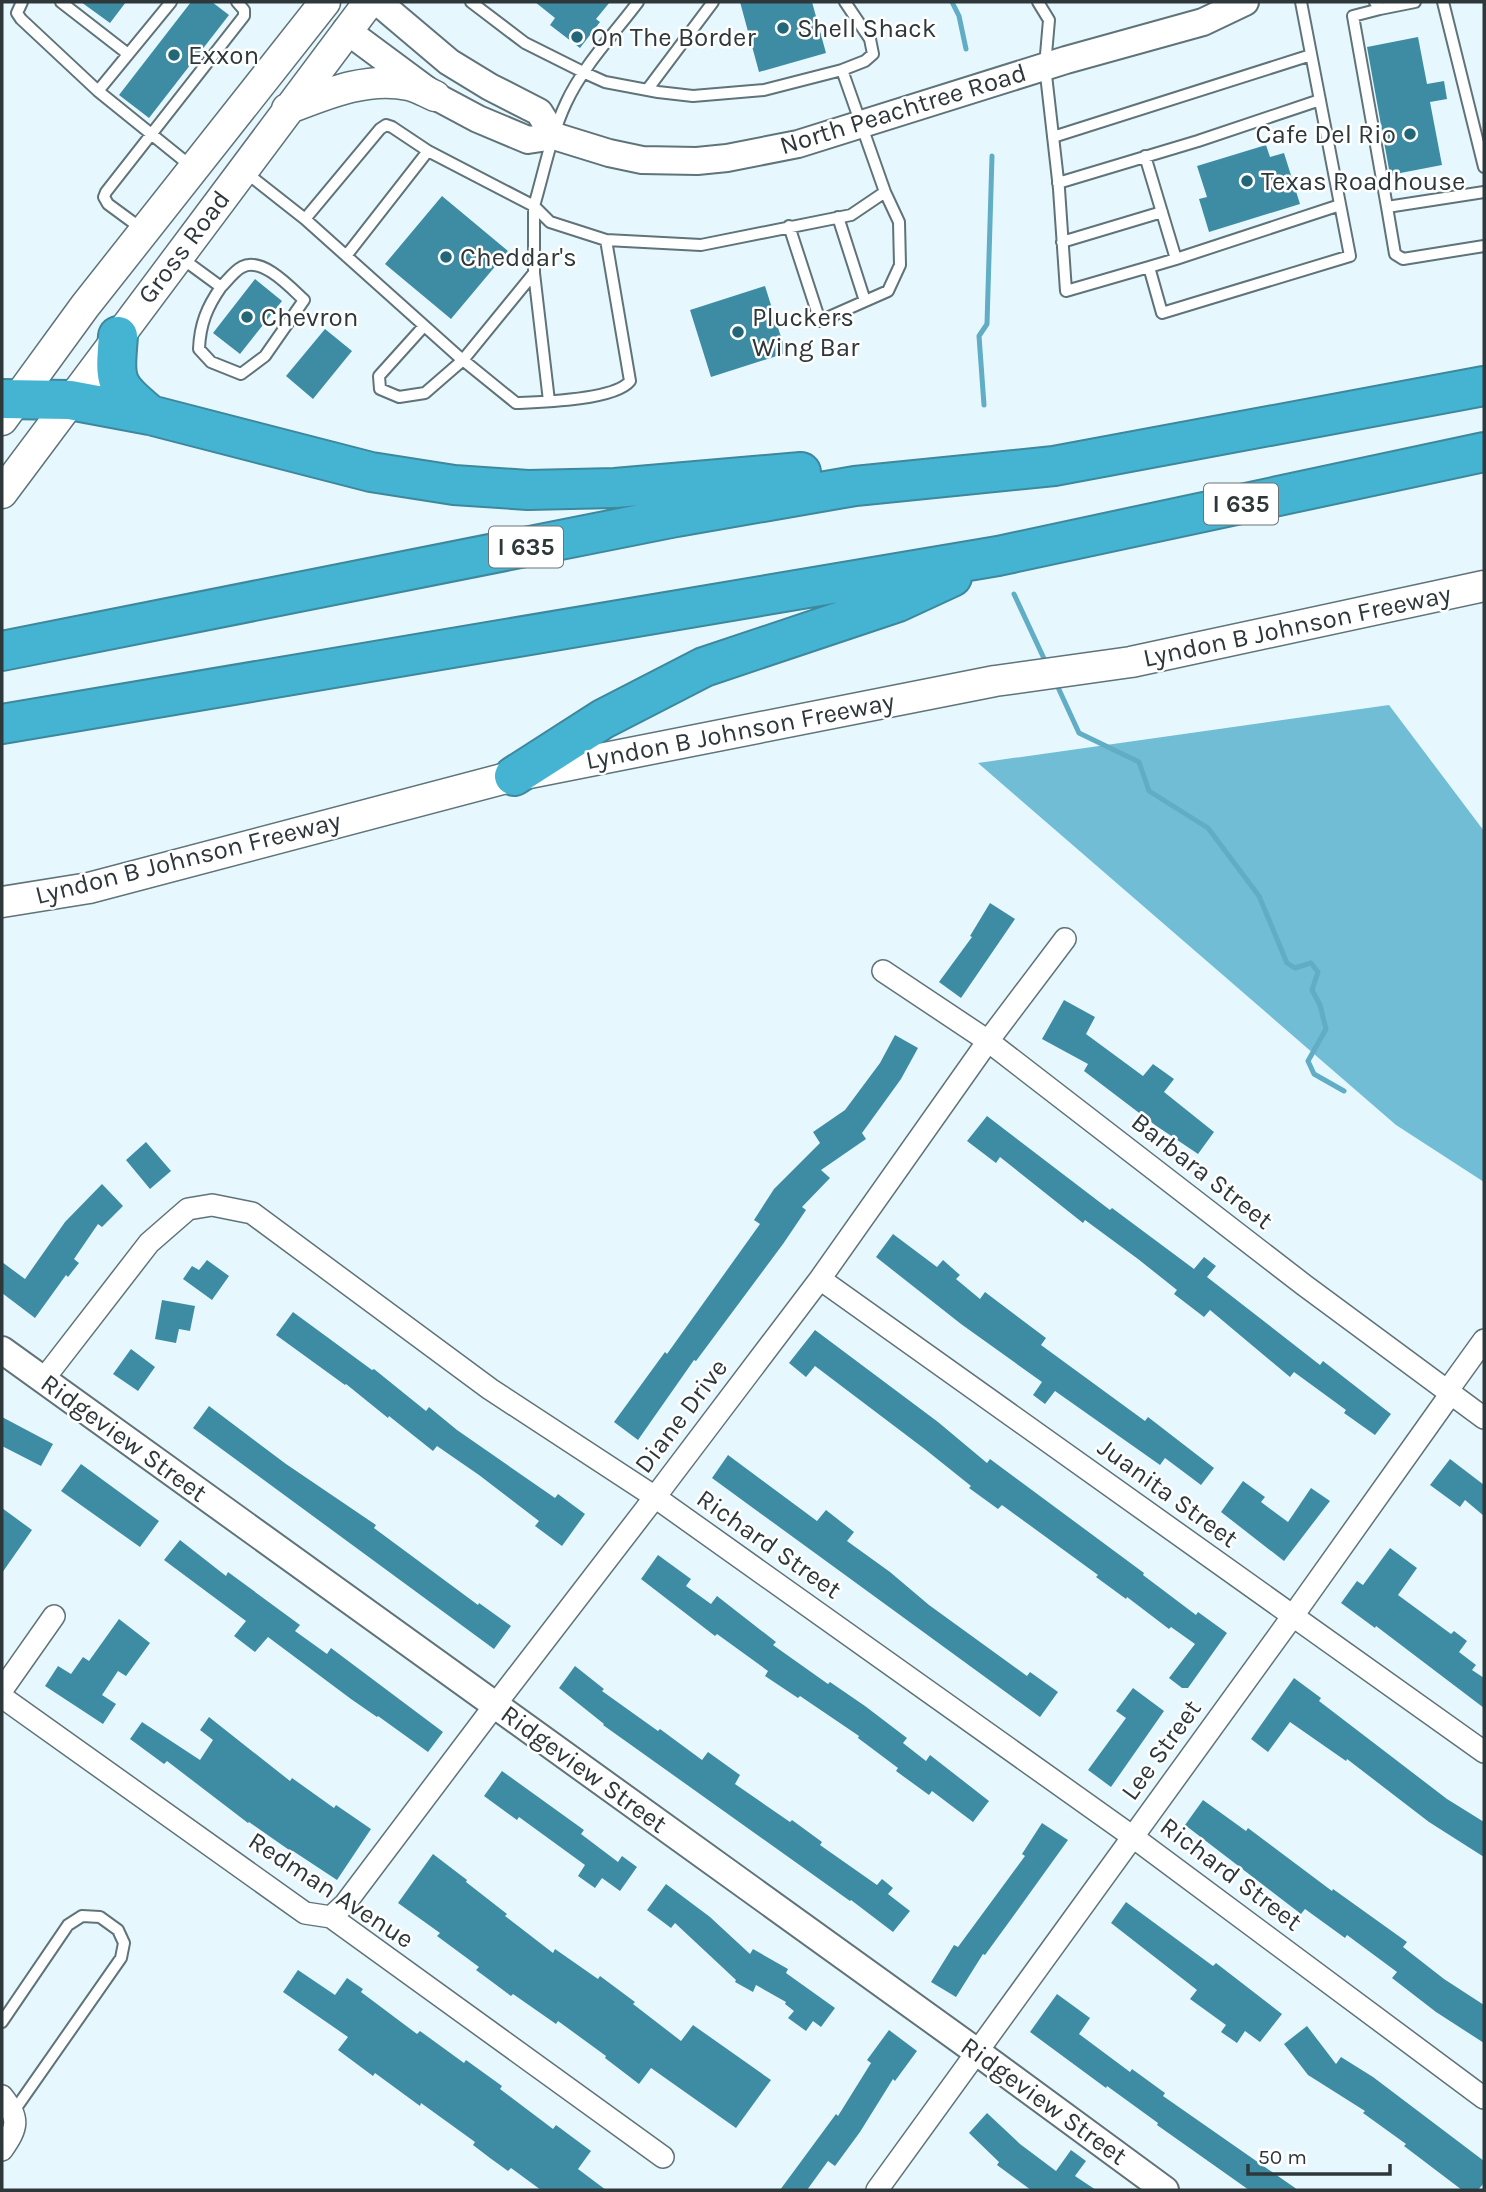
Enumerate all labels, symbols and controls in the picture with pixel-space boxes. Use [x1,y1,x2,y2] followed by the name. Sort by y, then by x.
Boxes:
[797,13,936,44] place label: Shell Shack
[775,20,791,36] marker: Shell Shack
[591,22,756,53] place label: On The Border
[569,29,585,45] marker: On The Border
[188,40,259,71] place label: Exxon
[166,47,182,63] marker: Exxon
[776,57,1030,161] street label: North Peachtree Road
[1255,119,1396,150] place label: Cafe Del Rio
[1402,126,1418,142] marker: Cafe Del Rio
[1261,166,1465,197] place label: Texas Roadhouse
[1239,173,1255,189] marker: Texas Roadhouse
[131,184,237,310] street label: Gross Road
[460,242,577,273] place label: Cheddar's
[438,249,454,265] marker: Cheddar's
[261,302,358,333] place label: Chevron
[752,302,860,363] place label: Pluckers Wing Bar
[239,309,255,325] marker: Chevron
[730,324,746,340] marker: Pluckers Wing Bar
[1204,484,1278,524] road number: I 635
[489,526,563,568] road number: I 635
[1140,578,1454,674] street label: Lyndon B Johnson Freeway
[583,686,897,776] street label: Lyndon B Johnson Freeway
[32,805,344,911] street label: Lyndon B Johnson Freeway
[1125,1106,1279,1236] street label: Barbara Street
[628,1353,734,1479] street label: Diane Drive
[35,1367,213,1509] street label: Ridgeview Street
[1092,1432,1244,1554] street label: Juanita Street
[691,1483,847,1605] street label: Richard Street
[1114,1694,1208,1806] street label: Lee Street
[495,1698,673,1840] street label: Ridgeview Street
[1154,1811,1308,1937] street label: Richard Street
[243,1825,419,1955] street label: Redman Avenue
[955,2030,1133,2172] street label: Ridgeview Street
[1248,2132,1390,2176] scale bar
[1258,2145,1307,2169] text: 50 m

